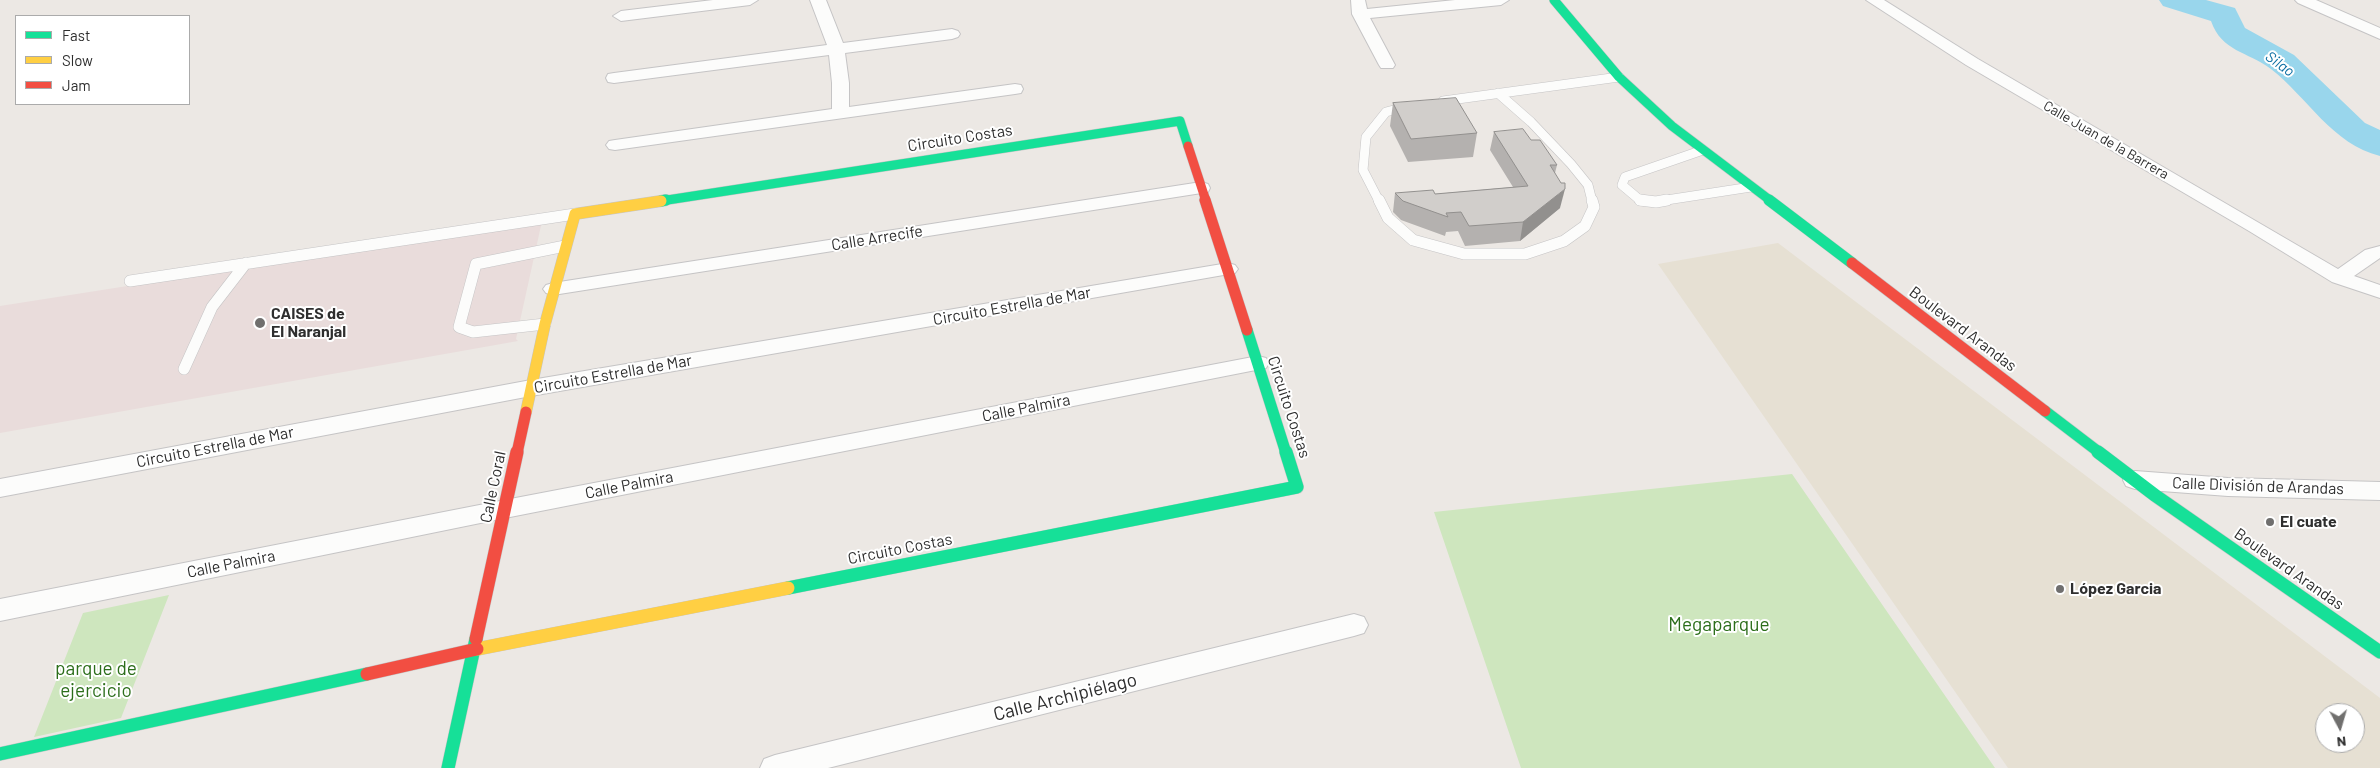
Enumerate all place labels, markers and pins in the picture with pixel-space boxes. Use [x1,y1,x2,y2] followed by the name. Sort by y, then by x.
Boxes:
[271,304,346,342] place label: CAISES de El Naranjal
[253,316,267,330] marker: CAISES de El Naranjal
[2280,512,2337,532] place label: El cuate
[2264,516,2276,528] marker: El cuate
[2070,579,2162,599] place label: López Garcia
[2054,583,2066,595] marker: López Garcia

